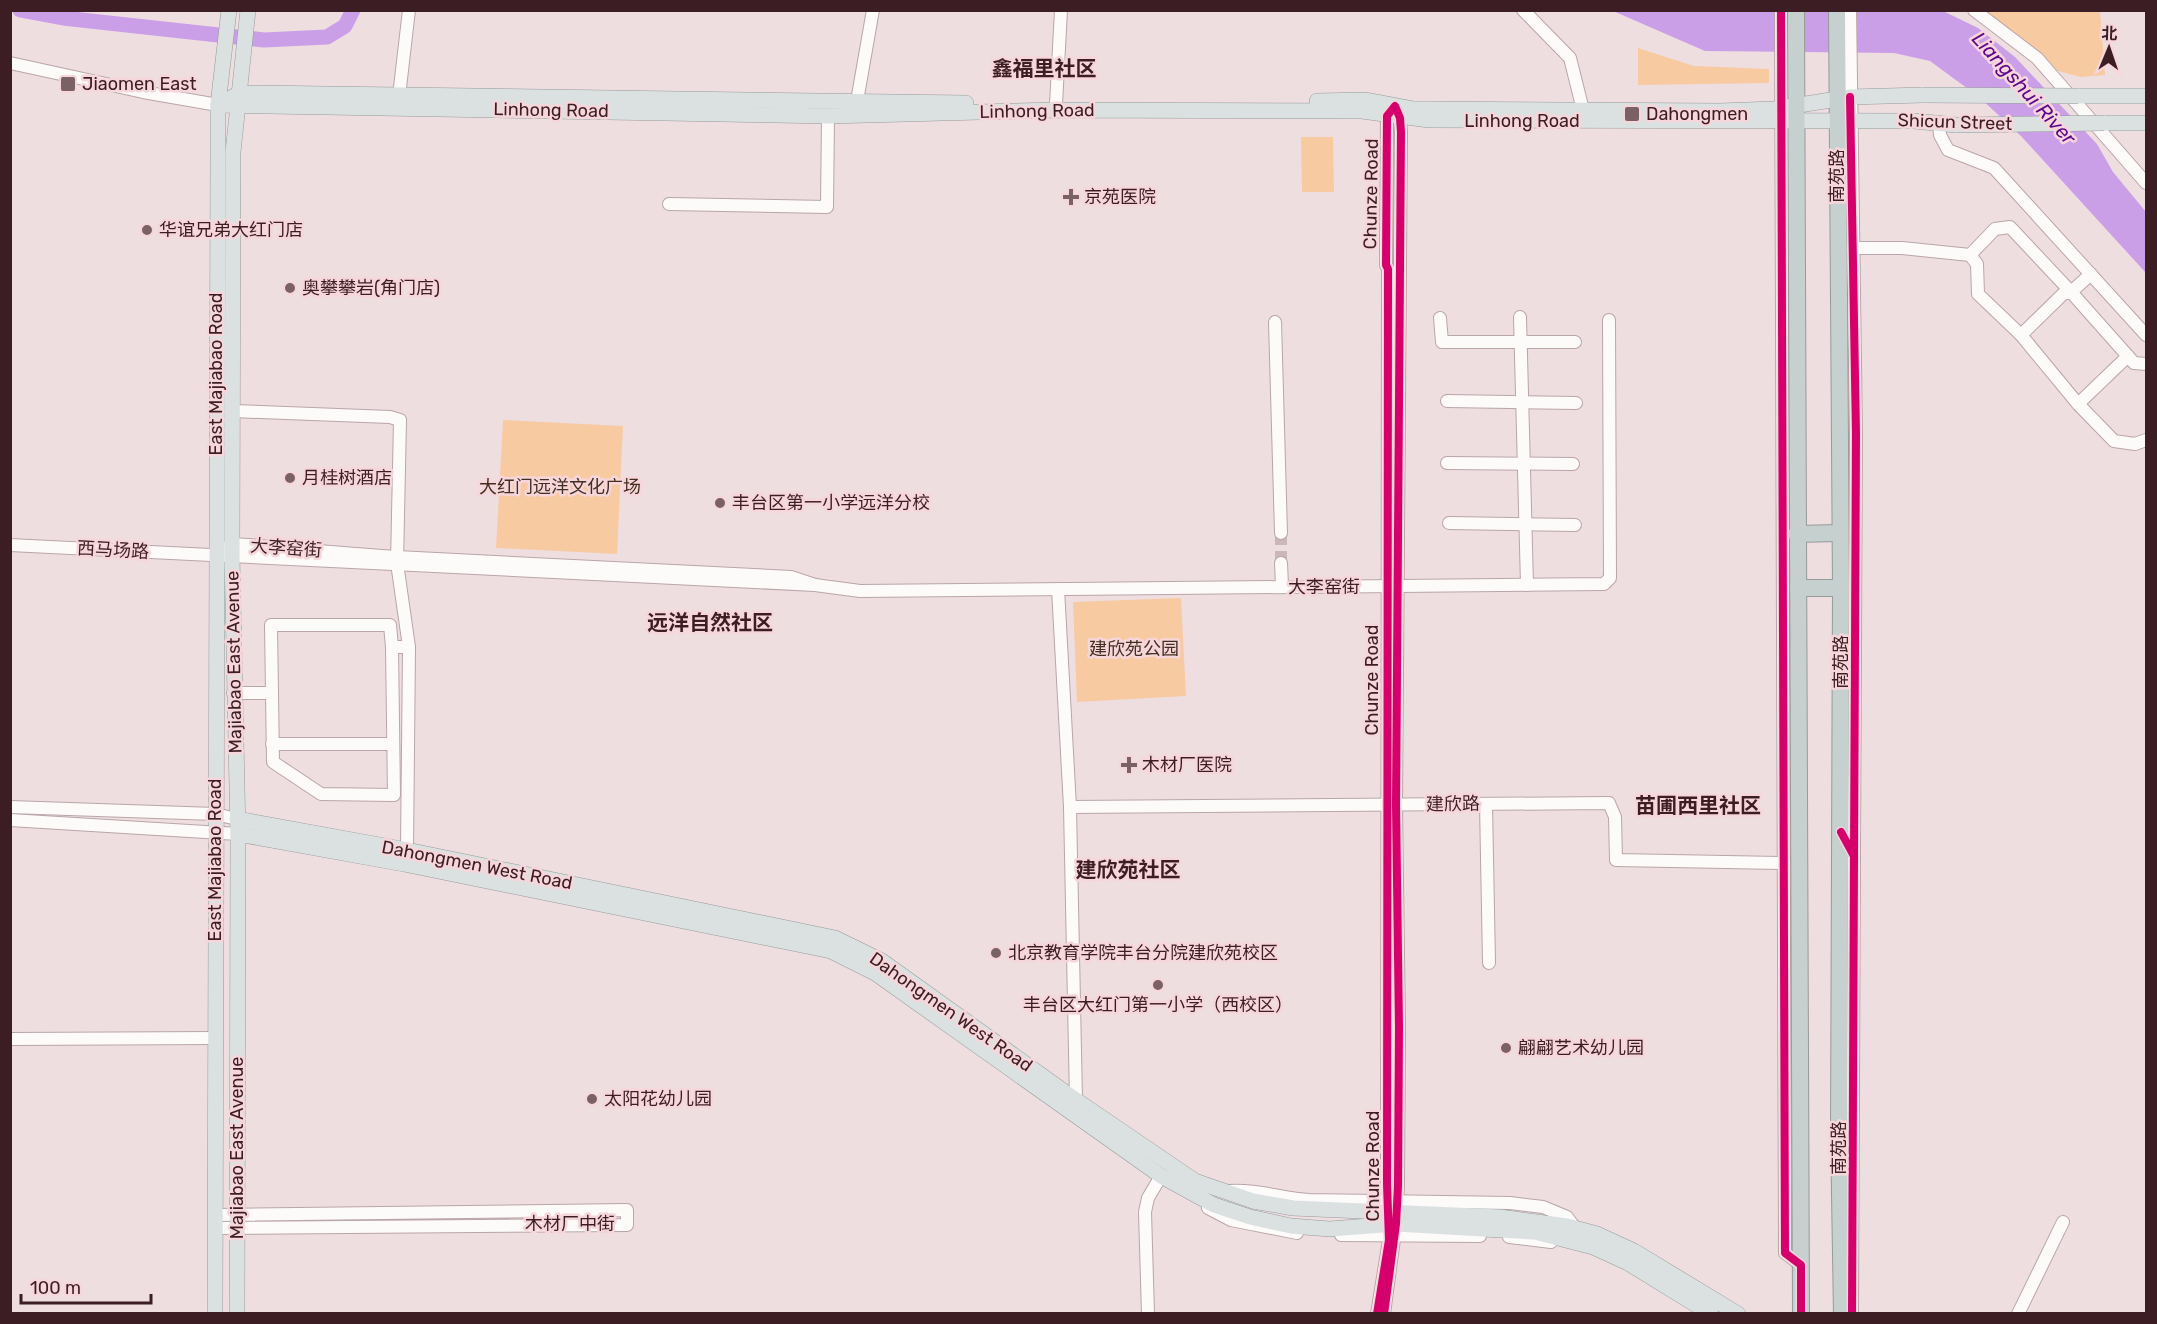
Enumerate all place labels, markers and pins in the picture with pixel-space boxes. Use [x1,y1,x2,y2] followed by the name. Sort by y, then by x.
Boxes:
[82,73,196,95] place label: Jiaomen East
[59,75,77,93] marker: Jiaomen East
[1646,103,1748,125] place label: Dahongmen
[1623,105,1641,123] marker: Dahongmen
[1084,186,1156,208] place label: 京苑医院
[1062,188,1080,206] marker: 京苑医院
[159,219,303,241] place label: 华谊兄弟大红门店
[140,223,154,237] marker: 华谊兄弟大红门店
[302,277,440,299] place label: 奥攀攀岩(角门店)
[283,281,297,295] marker: 奥攀攀岩(角门店)
[302,467,392,489] place label: 月桂树酒店
[283,471,297,485] marker: 月桂树酒店
[732,492,930,514] place label: 丰台区第一小学远洋分校
[713,496,727,510] marker: 丰台区第一小学远洋分校
[1142,754,1232,776] place label: 木材厂医院
[1120,756,1138,774] marker: 木材厂医院
[1008,942,1278,964] place label: 北京教育学院丰台分院建欣苑校区
[989,946,1003,960] marker: 北京教育学院丰台分院建欣苑校区
[1151,978,1165,992] marker: 丰台区大红门第一小学（西校区）
[1023,994,1293,1016] place label: 丰台区大红门第一小学（西校区）
[1518,1037,1644,1059] place label: 翩翩艺术幼儿园
[1499,1041,1513,1055] marker: 翩翩艺术幼儿园
[604,1088,712,1110] place label: 太阳花幼儿园
[585,1092,599,1106] marker: 太阳花幼儿园

